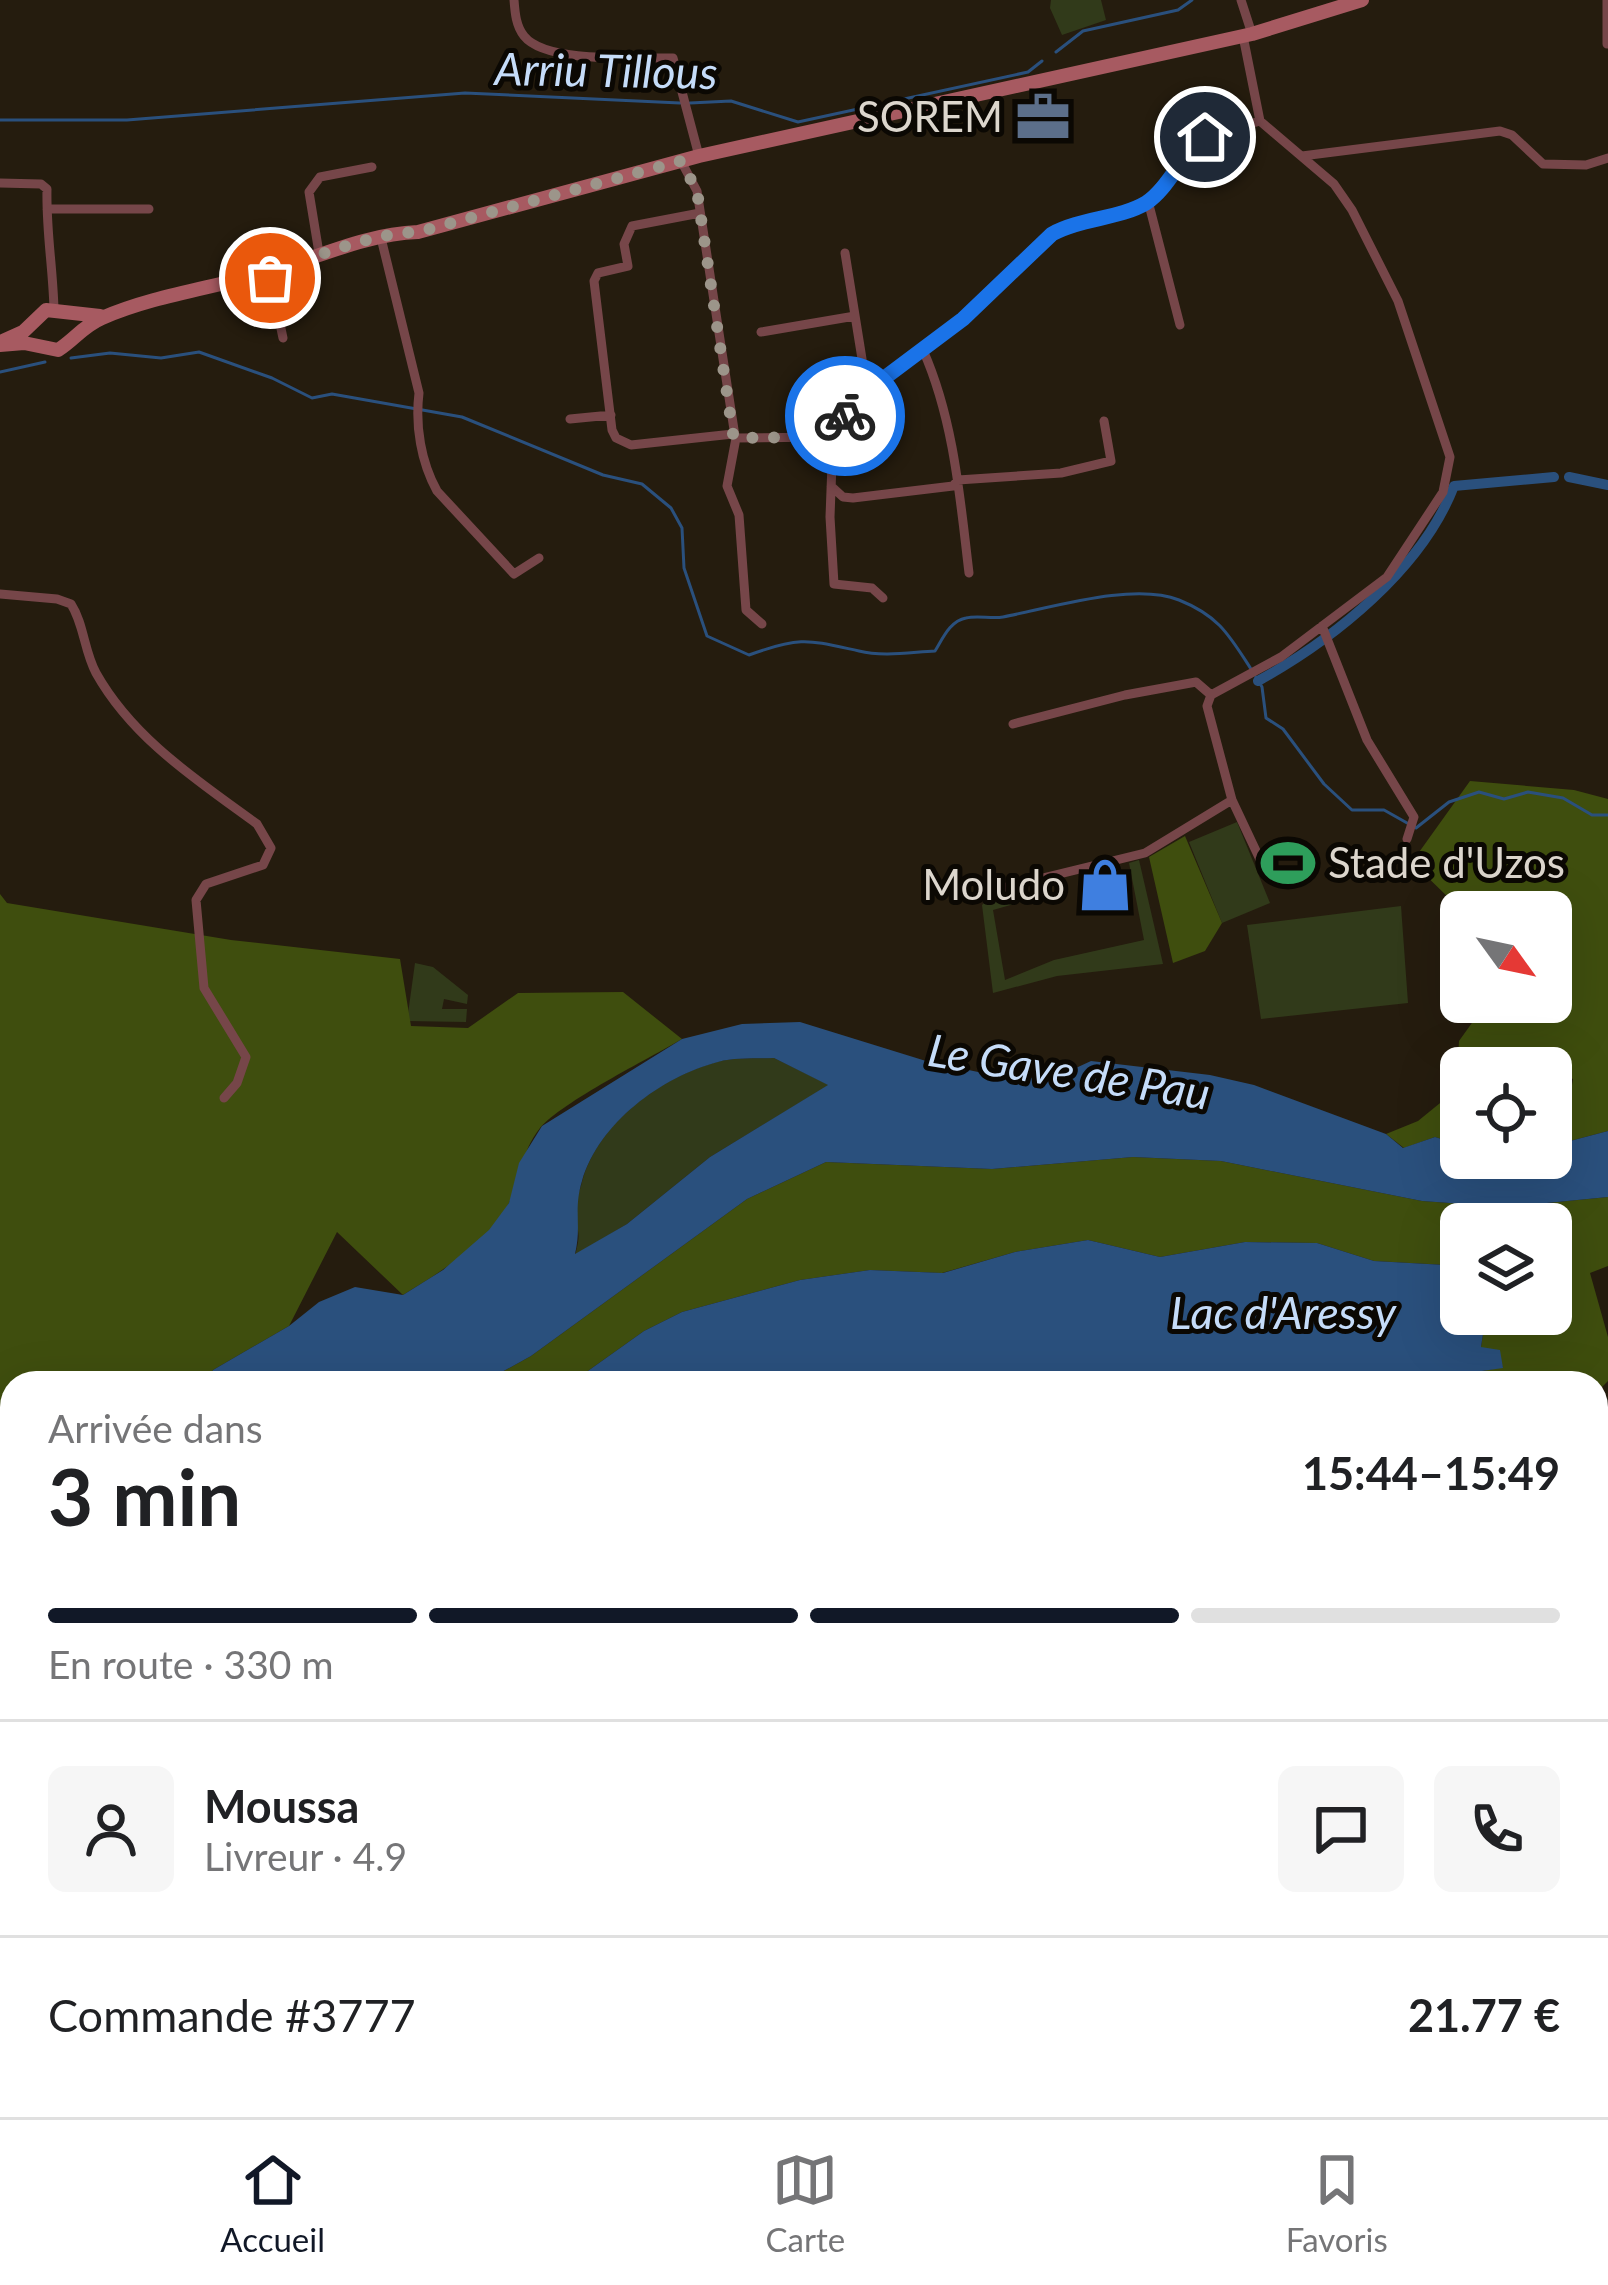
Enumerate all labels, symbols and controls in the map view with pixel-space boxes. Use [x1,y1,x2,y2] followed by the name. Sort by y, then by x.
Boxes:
[492,41,718,99] water label: Arriu Tillous
[1154,86,1256,188] pin
[1014,88,1072,146] office icon: SOREM
[857,91,1003,141] place label: SOREM
[1172,104,1238,170] icon: home
[219,227,321,329] pin
[237,245,303,311] icon: bag
[785,356,905,476] courier
[812,383,878,449] icon: bike
[1259,834,1317,892] sports icon: Stade d'Uzos
[1328,837,1565,887] place label: Stade d'Uzos
[1076,856,1134,914] shop icon: Moludo
[922,859,1065,909] place label: Moludo
[1440,891,1572,1023] north arrow
[1440,891,1572,1335] map controls
[924,1022,1214,1120] water label: Le Gave de Pau
[1440,1047,1572,1179] button: locate
[1440,1203,1572,1335] button: layers
[1170,1285,1398,1339] water label: Lac d'Aressy
[48,1405,263,1451] text: Arrivée dans
[1302,1446,1560,1500] text: 15:44–15:49
[48,1449,241,1543] text: 3 min
[48,1641,333,1687] text: En route · 330 m
[48,1766,174,1892] button: person
[1278,1766,1404,1892] button: chat
[1434,1766,1560,1892] button: phone
[204,1779,359,1833] text: Moussa
[204,1833,407,1879] text: Livreur · 4.9
[48,1988,416,2042] text: Commande #3777
[1408,1988,1560,2042] text: 21.77 €
[220,2147,325,2259] tab: Accueil
[766,2147,845,2259] tab: Carte
[1286,2147,1388,2259] tab: Favoris

